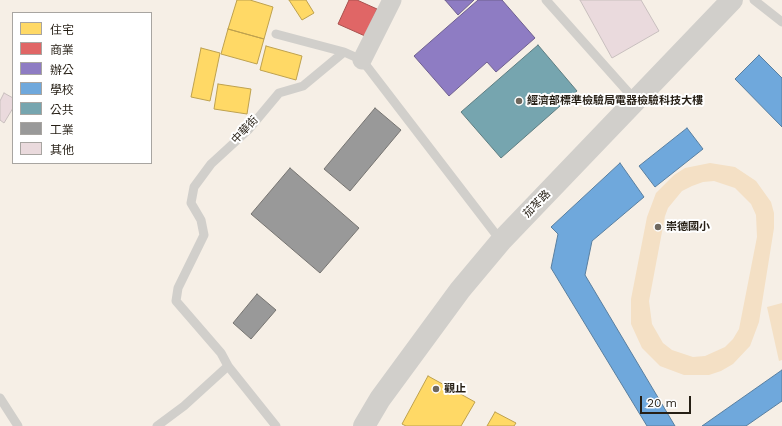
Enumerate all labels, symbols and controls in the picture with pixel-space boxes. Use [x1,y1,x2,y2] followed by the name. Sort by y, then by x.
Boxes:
[12,12,152,164] legend
[50,23,74,37] text: 住宅
[50,43,74,57] text: 商業
[50,63,74,77] text: 辦公
[50,83,74,97] text: 學校
[527,94,703,108] place label: 經濟部標準檢驗局電器檢驗科技大樓
[514,96,524,106] marker: 經濟部標準檢驗局電器檢驗科技大樓
[50,103,74,117] text: 公共
[229,113,261,147] street label: 中華街
[50,123,74,137] text: 工業
[50,143,74,157] text: 其他
[521,188,553,220] street label: 茄苳路
[666,220,710,234] place label: 崇德國小
[653,222,663,232] marker: 崇德國小
[444,382,466,396] place label: 觀止
[431,384,441,394] marker: 觀止
[642,388,693,414] scale bar
[647,396,677,410] text: 20 m

